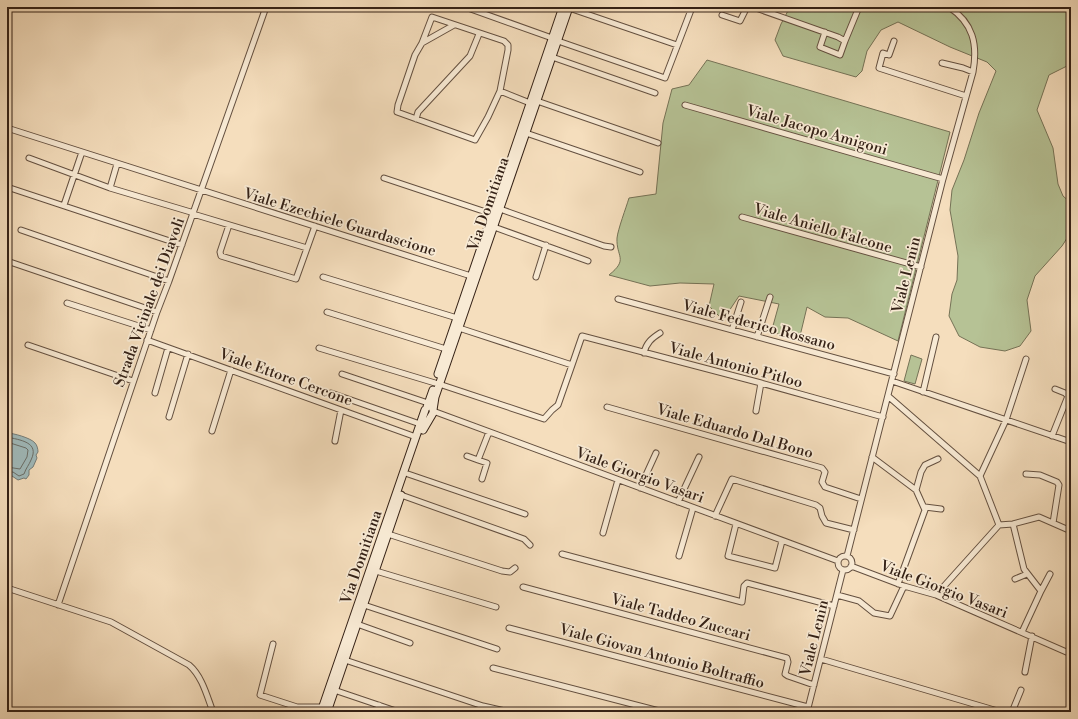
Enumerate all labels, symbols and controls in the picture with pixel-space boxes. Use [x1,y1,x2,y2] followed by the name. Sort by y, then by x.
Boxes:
[743,101,890,160] street label: Viale Jacopo Amigoni
[463,154,514,254] street label: Via Domitiana
[240,184,438,261] street label: Viale Ezechiele Guardascione
[750,199,894,257] street label: Viale Aniello Falcone
[110,215,189,390] street label: Strada Vicinale dei Diavoli
[888,235,925,316] street label: Viale Lenin
[679,296,837,355] street label: Viale Federico Rossano
[666,338,805,392] street label: Viale Antonio Pitloo
[216,344,355,410] street label: Viale Ettore Cercone
[653,400,815,463] street label: Viale Eduardo Dal Bono
[572,443,707,508] street label: Viale Giorgio Vasari
[336,507,387,607] street label: Via Domitiana
[876,556,1011,623] street label: Viale Giorgio Vasari
[608,589,753,645] street label: Viale Taddeo Zuccari
[796,598,833,679] street label: Viale Lenin
[556,620,766,693] street label: Viale Giovan Antonio Boltraffio

